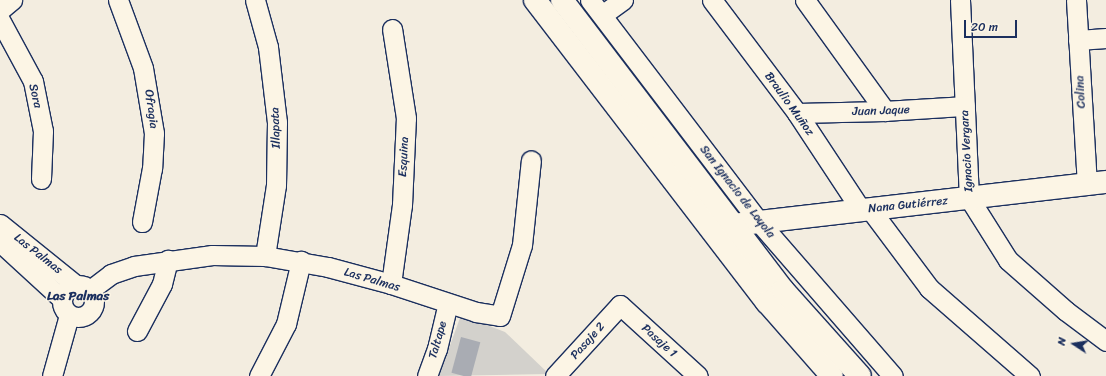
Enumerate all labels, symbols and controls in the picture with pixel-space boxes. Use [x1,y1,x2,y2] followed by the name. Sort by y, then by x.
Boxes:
[966,12,1019,38] scale bar
[971,16,998,38] text: 20 m
[761,69,817,139] street label: Braulio Muñoz
[1073,75,1089,109] street label: Colina
[25,82,45,110] street label: Sora
[141,88,161,130] street label: Ofragia
[852,103,910,119] street label: Juan Jaque
[268,107,284,149] street label: Illapata
[958,110,976,192] street label: Ignacio Vergara
[396,136,412,178] street label: Esquina
[696,143,778,241] street label: San Ignacio de Loyola
[868,194,948,216] street label: Nana Gutiérrez
[11,231,65,277] street label: Las Palmas
[343,265,401,295] street label: Las Palmas
[47,288,109,304] district label: Las Palmas
[426,320,450,360] street label: Taltape
[568,320,608,362] street label: Pasaje 2
[638,321,680,361] street label: Pasaje 1
[1054,324,1094,364] north arrow
[1052,336,1072,347] text: N

